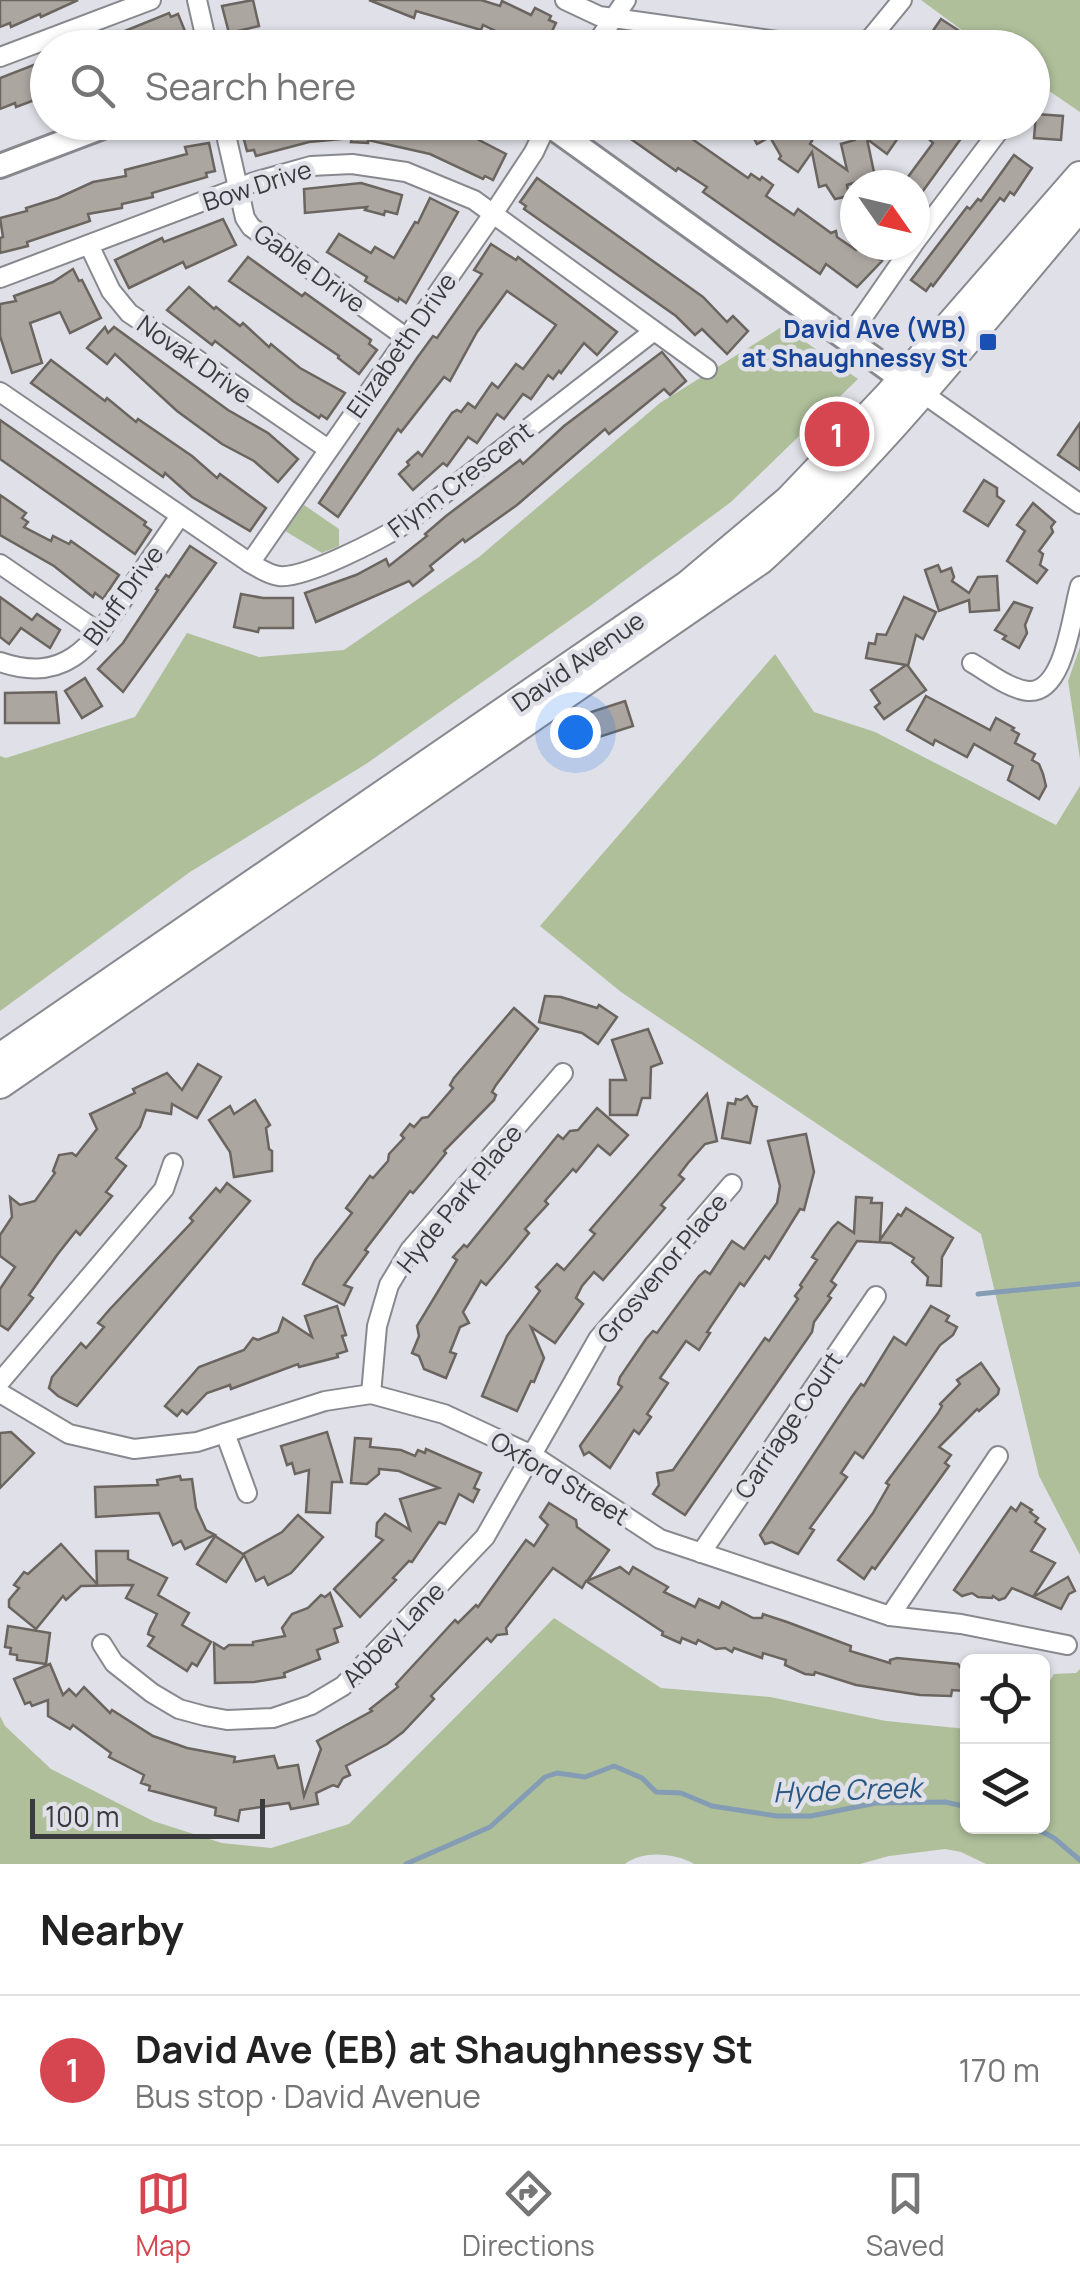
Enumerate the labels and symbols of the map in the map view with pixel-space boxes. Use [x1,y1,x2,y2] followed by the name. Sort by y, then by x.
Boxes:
[198,151,316,219] street label: Bow Drive
[840,170,930,260] north arrow
[247,216,373,320] street label: Gable Drive
[338,265,464,425] street label: Elizabeth Drive
[130,306,260,412] street label: Novak Drive
[741,311,968,375] place label: David Ave (WB) at Shaughnessy St
[977,331,999,353] marker: David Ave (WB) at Shaughnessy St
[804,396,870,472] pin: 1
[380,413,540,545] street label: Flynn Crescent
[75,538,171,652] street label: Bluff Drive
[505,602,651,720] street label: David Avenue
[550,707,601,758] your location
[388,1116,530,1280] street label: Hyde Park Place
[589,1185,735,1351] street label: Grosvenor Place
[726,1345,850,1505] street label: Carriage Court
[484,1423,636,1533] street label: Oxford Street
[334,1574,452,1694] street label: Abbey Lane
[772,1767,926,1811] water label: Hyde Creek
[30,1794,265,1838] scale bar

